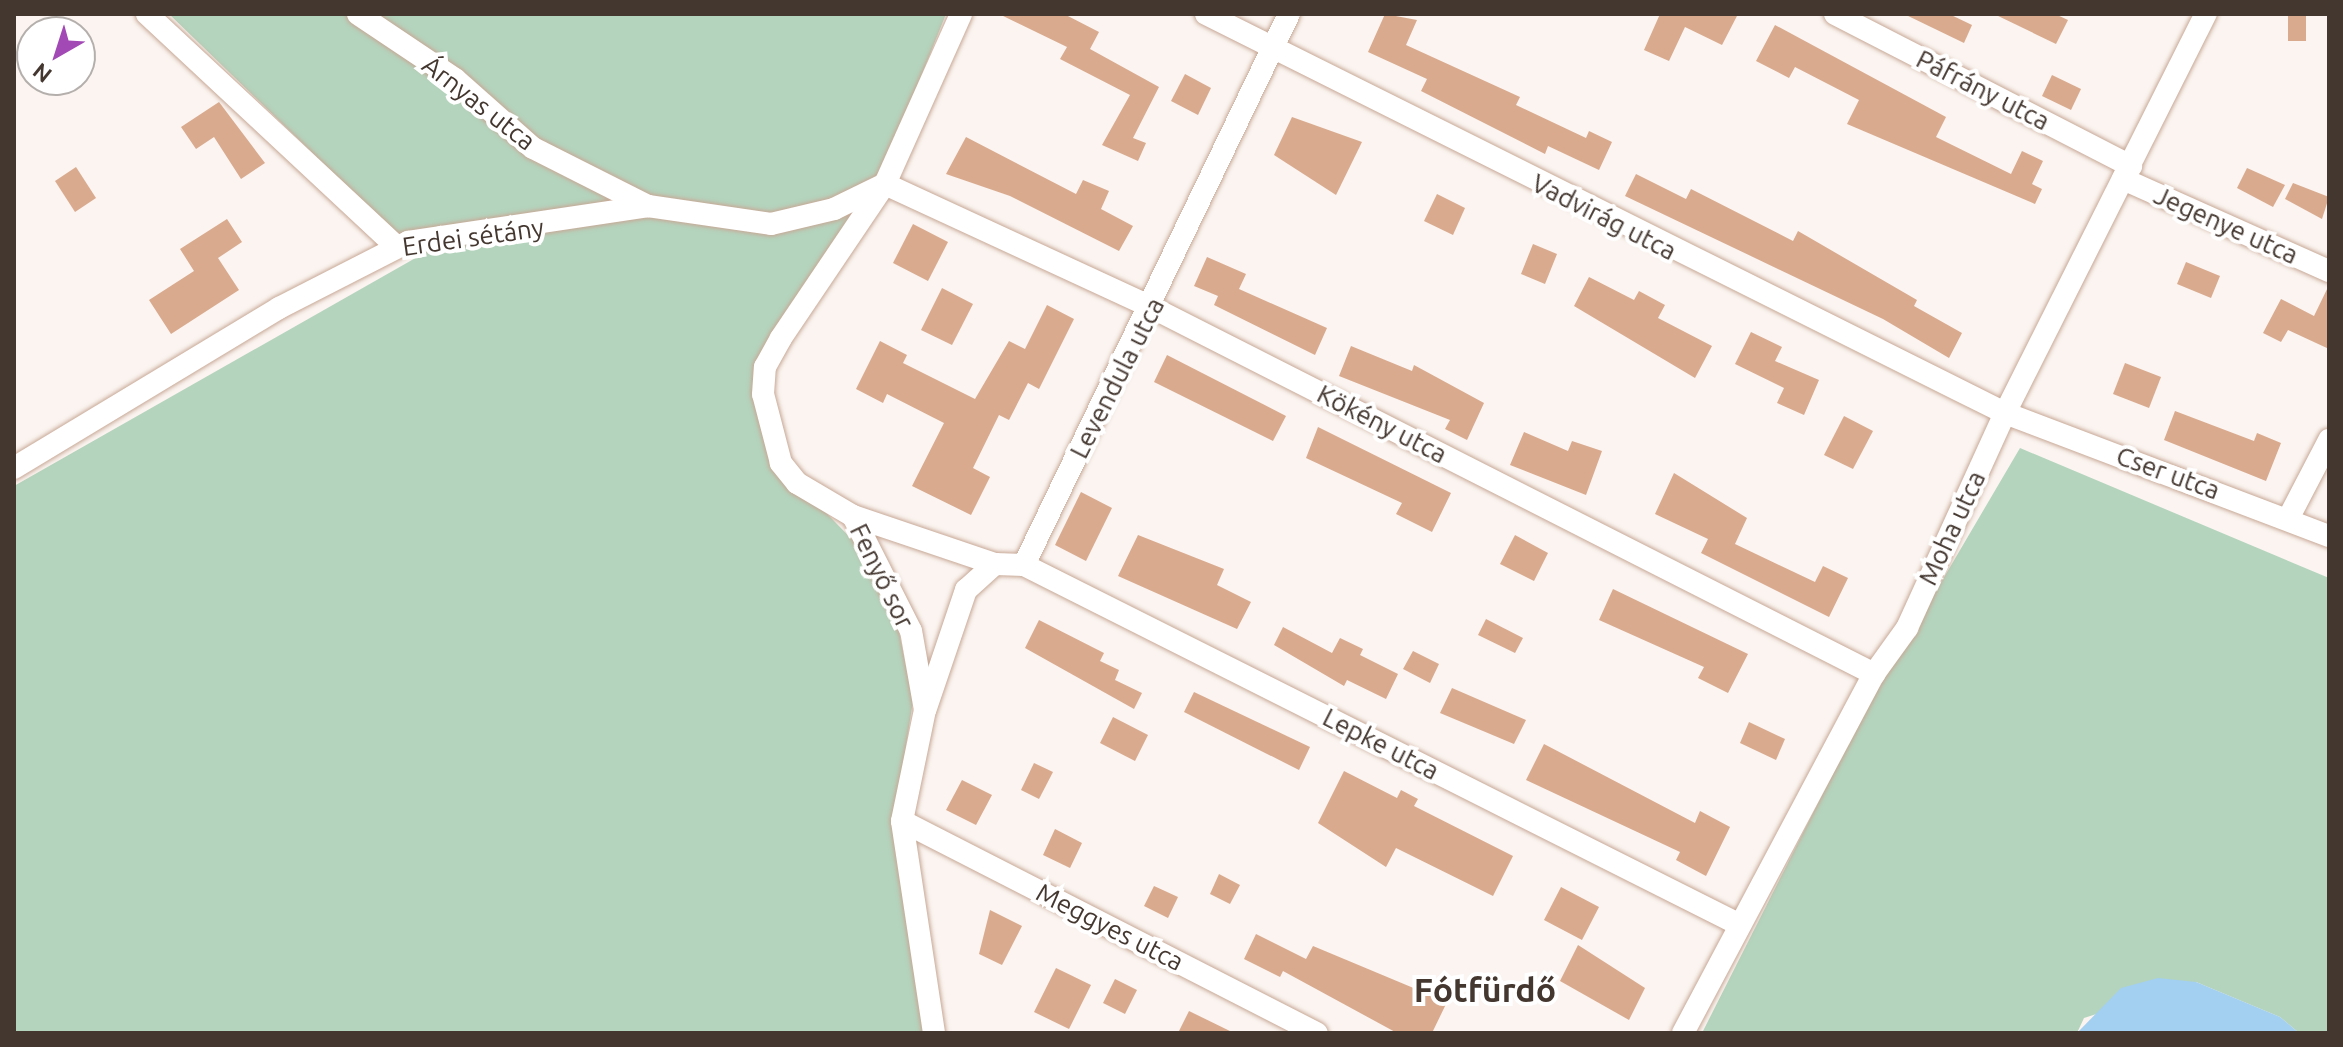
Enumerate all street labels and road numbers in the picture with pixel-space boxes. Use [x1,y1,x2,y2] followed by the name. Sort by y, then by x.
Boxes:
[1911,43,2055,137] street label: Páfrány utca
[416,49,542,157] street label: Árnyas utca
[1526,167,1682,267] street label: Vadvirág utca
[2149,179,2303,271] street label: Jegenye utca
[400,212,546,262] street label: Erdei sétány
[1063,292,1171,464] street label: Levendula utca
[1312,378,1452,470] street label: Kökény utca
[2112,440,2224,506] street label: Cser utca
[1912,466,1992,590] street label: Moha utca
[843,519,921,633] street label: Fenyő sor
[1318,701,1444,787] street label: Lepke utca
[1031,876,1189,978] street label: Meggyes utca

